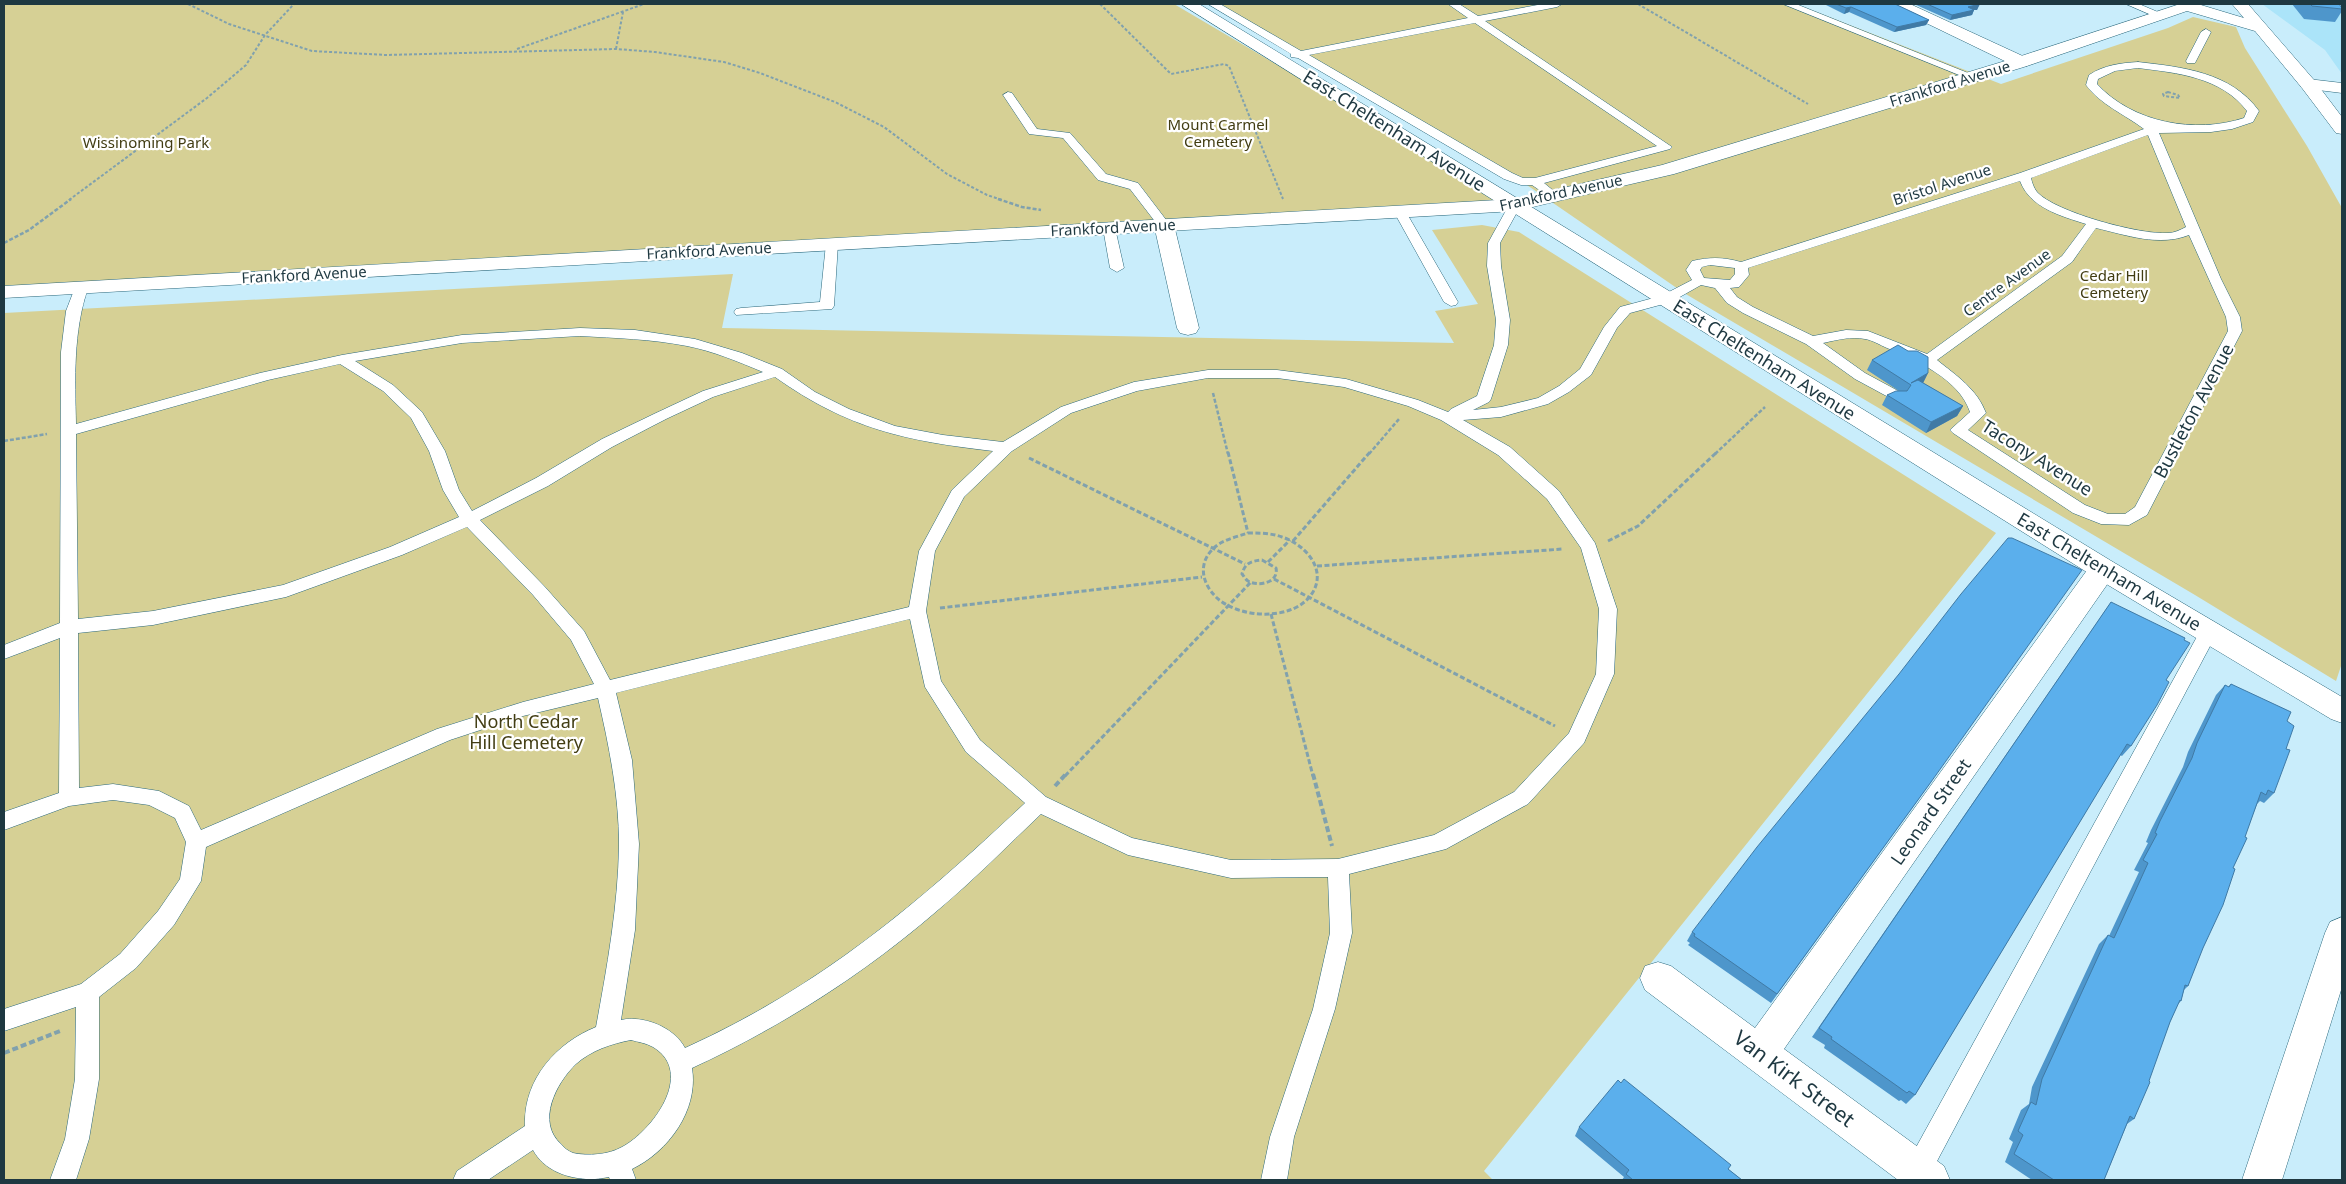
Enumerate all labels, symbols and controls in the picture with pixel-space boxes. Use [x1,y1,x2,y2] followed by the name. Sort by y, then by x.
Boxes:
[1887,55,2013,111] street label: Frankford Avenue
[1299,64,1490,196] street label: East Cheltenham Avenue
[1168,114,1268,151] park label: Mount Carmel Cemetery
[83,132,209,152] park label: Wissinoming Park
[1890,159,1993,209] street label: Bristol Avenue
[1497,169,1624,215] street label: Frankford Avenue
[1050,214,1176,240] street label: Frankford Avenue
[646,237,772,263] street label: Frankford Avenue
[1959,244,2054,321] street label: Centre Avenue
[241,261,367,287] street label: Frankford Avenue
[2080,265,2148,302] park label: Cedar Hill Cemetery
[1669,293,1860,425] street label: East Cheltenham Avenue
[2148,339,2239,482] street label: Bustleton Avenue
[1978,413,2097,501] street label: Tacony Avenue
[2013,507,2206,636] street label: East Cheltenham Avenue
[469,709,584,754] park label: North Cedar Hill Cemetery
[1885,753,1976,869] street label: Leonard Street
[1728,1023,1861,1133] street label: Van Kirk Street

